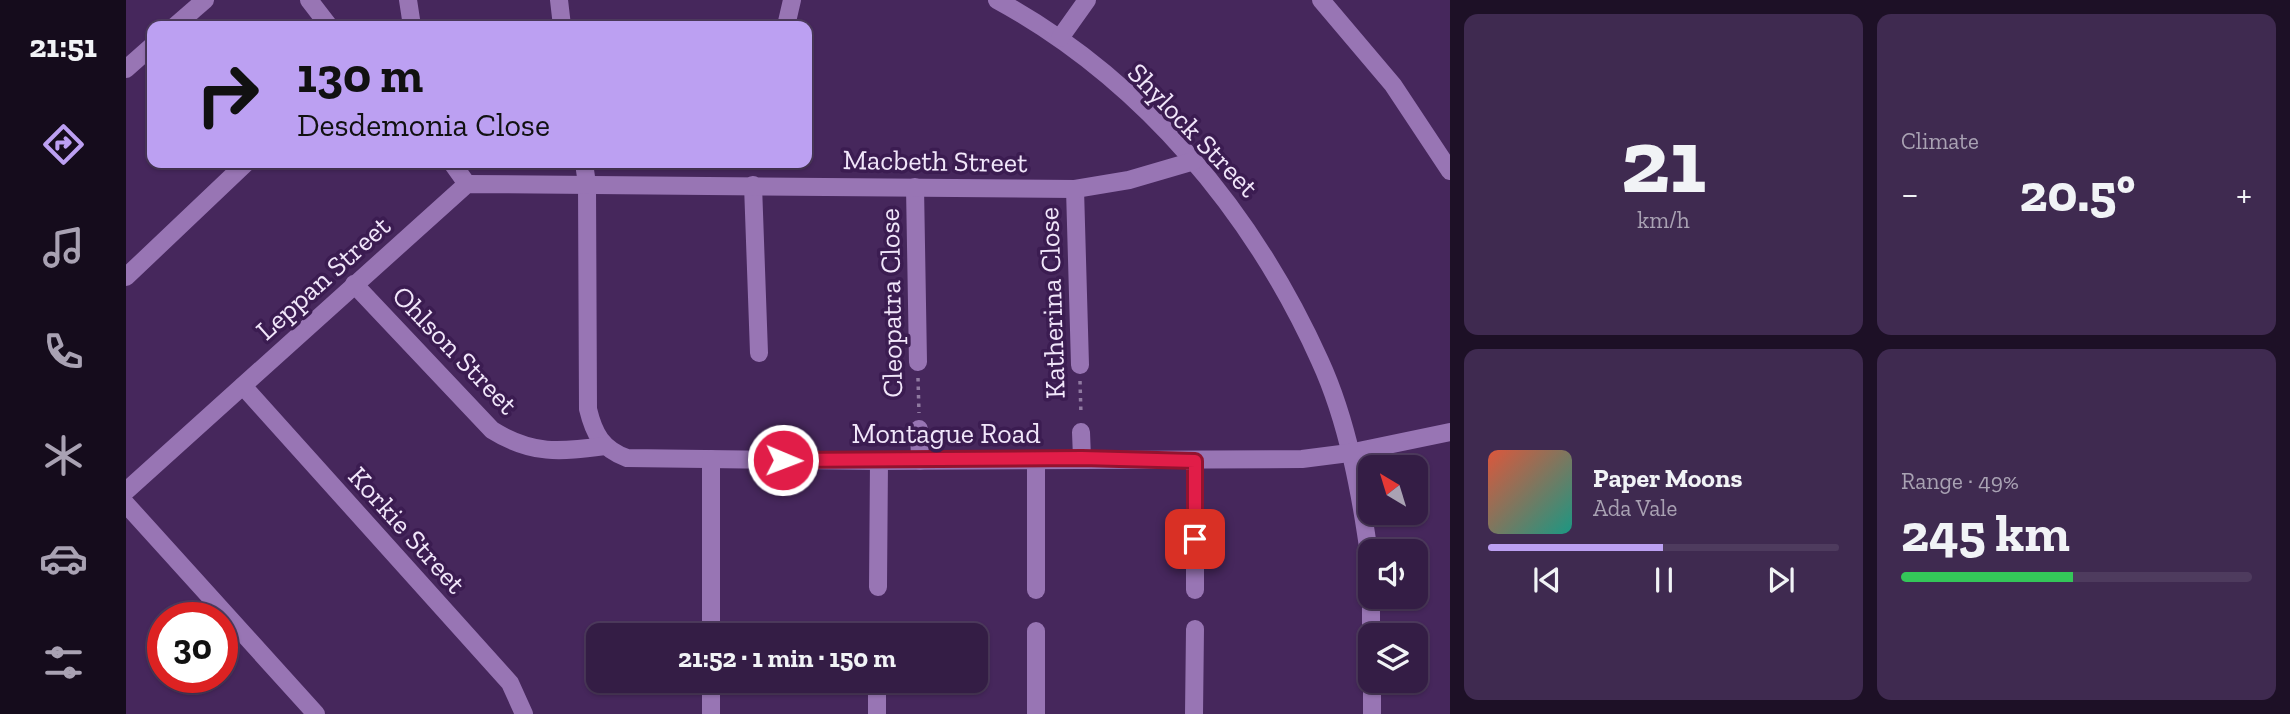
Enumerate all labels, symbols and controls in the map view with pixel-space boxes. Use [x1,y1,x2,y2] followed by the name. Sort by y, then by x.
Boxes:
[29,27,97,65] text: 21:51
[297,46,423,105] text: 130 m
[182,49,273,140] icon: right
[1121,56,1265,204] street label: Shylock Street
[297,106,550,144] text: Desdemonia Close
[1621,106,1706,215] text: 21
[39,120,88,169] icon: directions
[1901,127,1979,155] text: Climate
[842,143,1028,179] street label: Macbeth Street
[2020,162,2135,224] text: 20.5°
[1901,171,1919,217] text: −
[2236,171,2252,217] text: +
[1637,206,1690,234] text: km/h
[1032,207,1072,399] street label: Katherina Close
[873,208,909,398] street label: Cleopatra Close
[249,209,397,347] street label: Leppan Street
[39,223,88,272] icon: music
[385,279,525,422] street label: Ohlson Street
[39,327,88,376] icon: phone
[851,417,1041,450] street label: Montague Road
[746,423,820,497] position arrow
[39,431,88,480] icon: climate
[1358,455,1428,525] north arrow
[1358,455,1428,693] map controls
[342,460,473,601] street label: Korkie Street
[1593,462,1742,494] text: Paper Moons
[1901,467,2019,495] text: Range · 49%
[1593,494,1677,522] text: Ada Vale
[1901,502,2070,564] text: 245 km
[1165,509,1225,569] pin
[1176,520,1214,558] icon: arrive
[39,534,88,583] icon: car
[1358,539,1428,609] button: sound
[1528,561,1566,599] icon: previous
[1645,561,1683,599] icon: pause
[1762,561,1800,599] icon: next
[147,602,238,693] speed limit sign: 30
[1358,623,1428,693] button: layers
[39,638,88,687] icon: filters
[678,642,896,674] text: 21:52 · 1 min · 150 m

